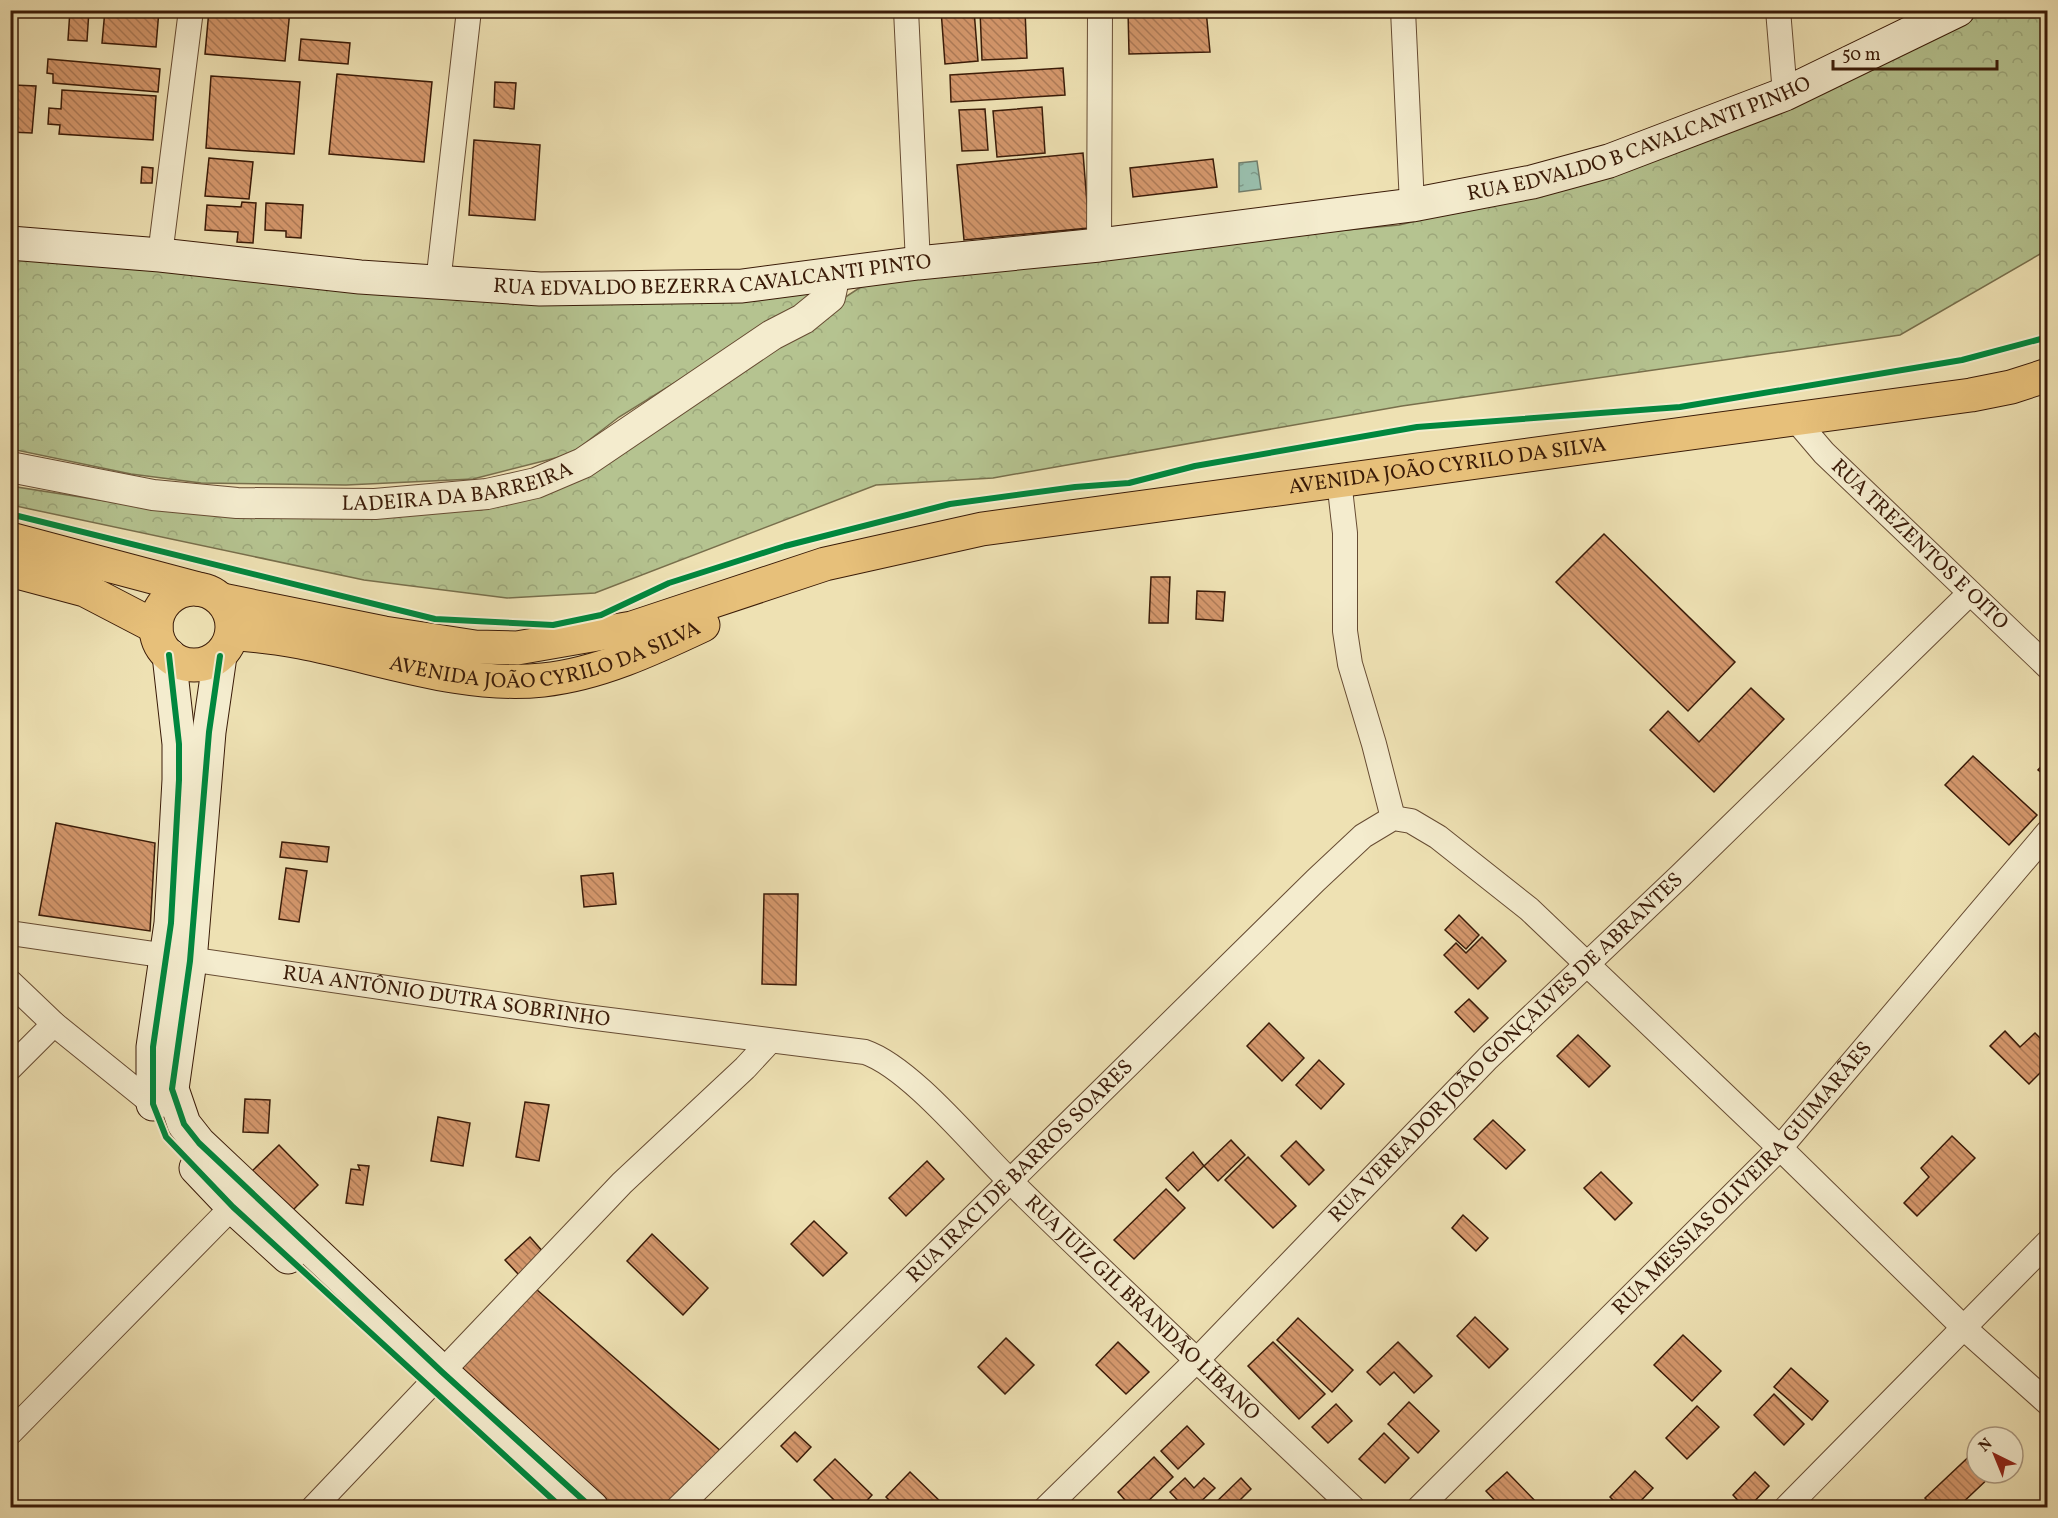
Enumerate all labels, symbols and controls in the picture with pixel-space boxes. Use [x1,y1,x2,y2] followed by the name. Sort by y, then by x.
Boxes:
[1833,33,1996,71] scale bar
[1842,43,1881,68] text: 50 m
[1465,69,1816,209] street label: RUA EDVALDO B CAVALCANTI PINHO
[492,247,933,304] street label: RUA EDVALDO BEZERRA CAVALCANTI PINTO
[1287,430,1608,502] street label: AVENIDA JOÃO CYRILO DA SILVA
[1824,452,2015,636] street label: RUA TREZENTOS E OITO
[342,455,577,519] street label: LADEIRA DA BARREIRA
[387,614,705,696] street label: AVENIDA JOÃO CYRILO DA SILVA
[1322,866,1690,1229] street label: RUA VEREADOR JOÃO GONÇALVES DE ABRANTES
[281,958,612,1034] street label: RUA ANTÔNIO DUTRA SOBRINHO
[1606,1035,1879,1322] street label: RUA MESSIAS OLIVEIRA GUIMARÃES
[900,1053,1140,1289] street label: RUA IRACI DE BARROS SOARES
[1018,1189,1266,1427] street label: RUA JUIZ GIL BRANDÃO LÍBANO
[1965,1425,2025,1485] north arrow
[1974,1433,1998,1458] text: N

